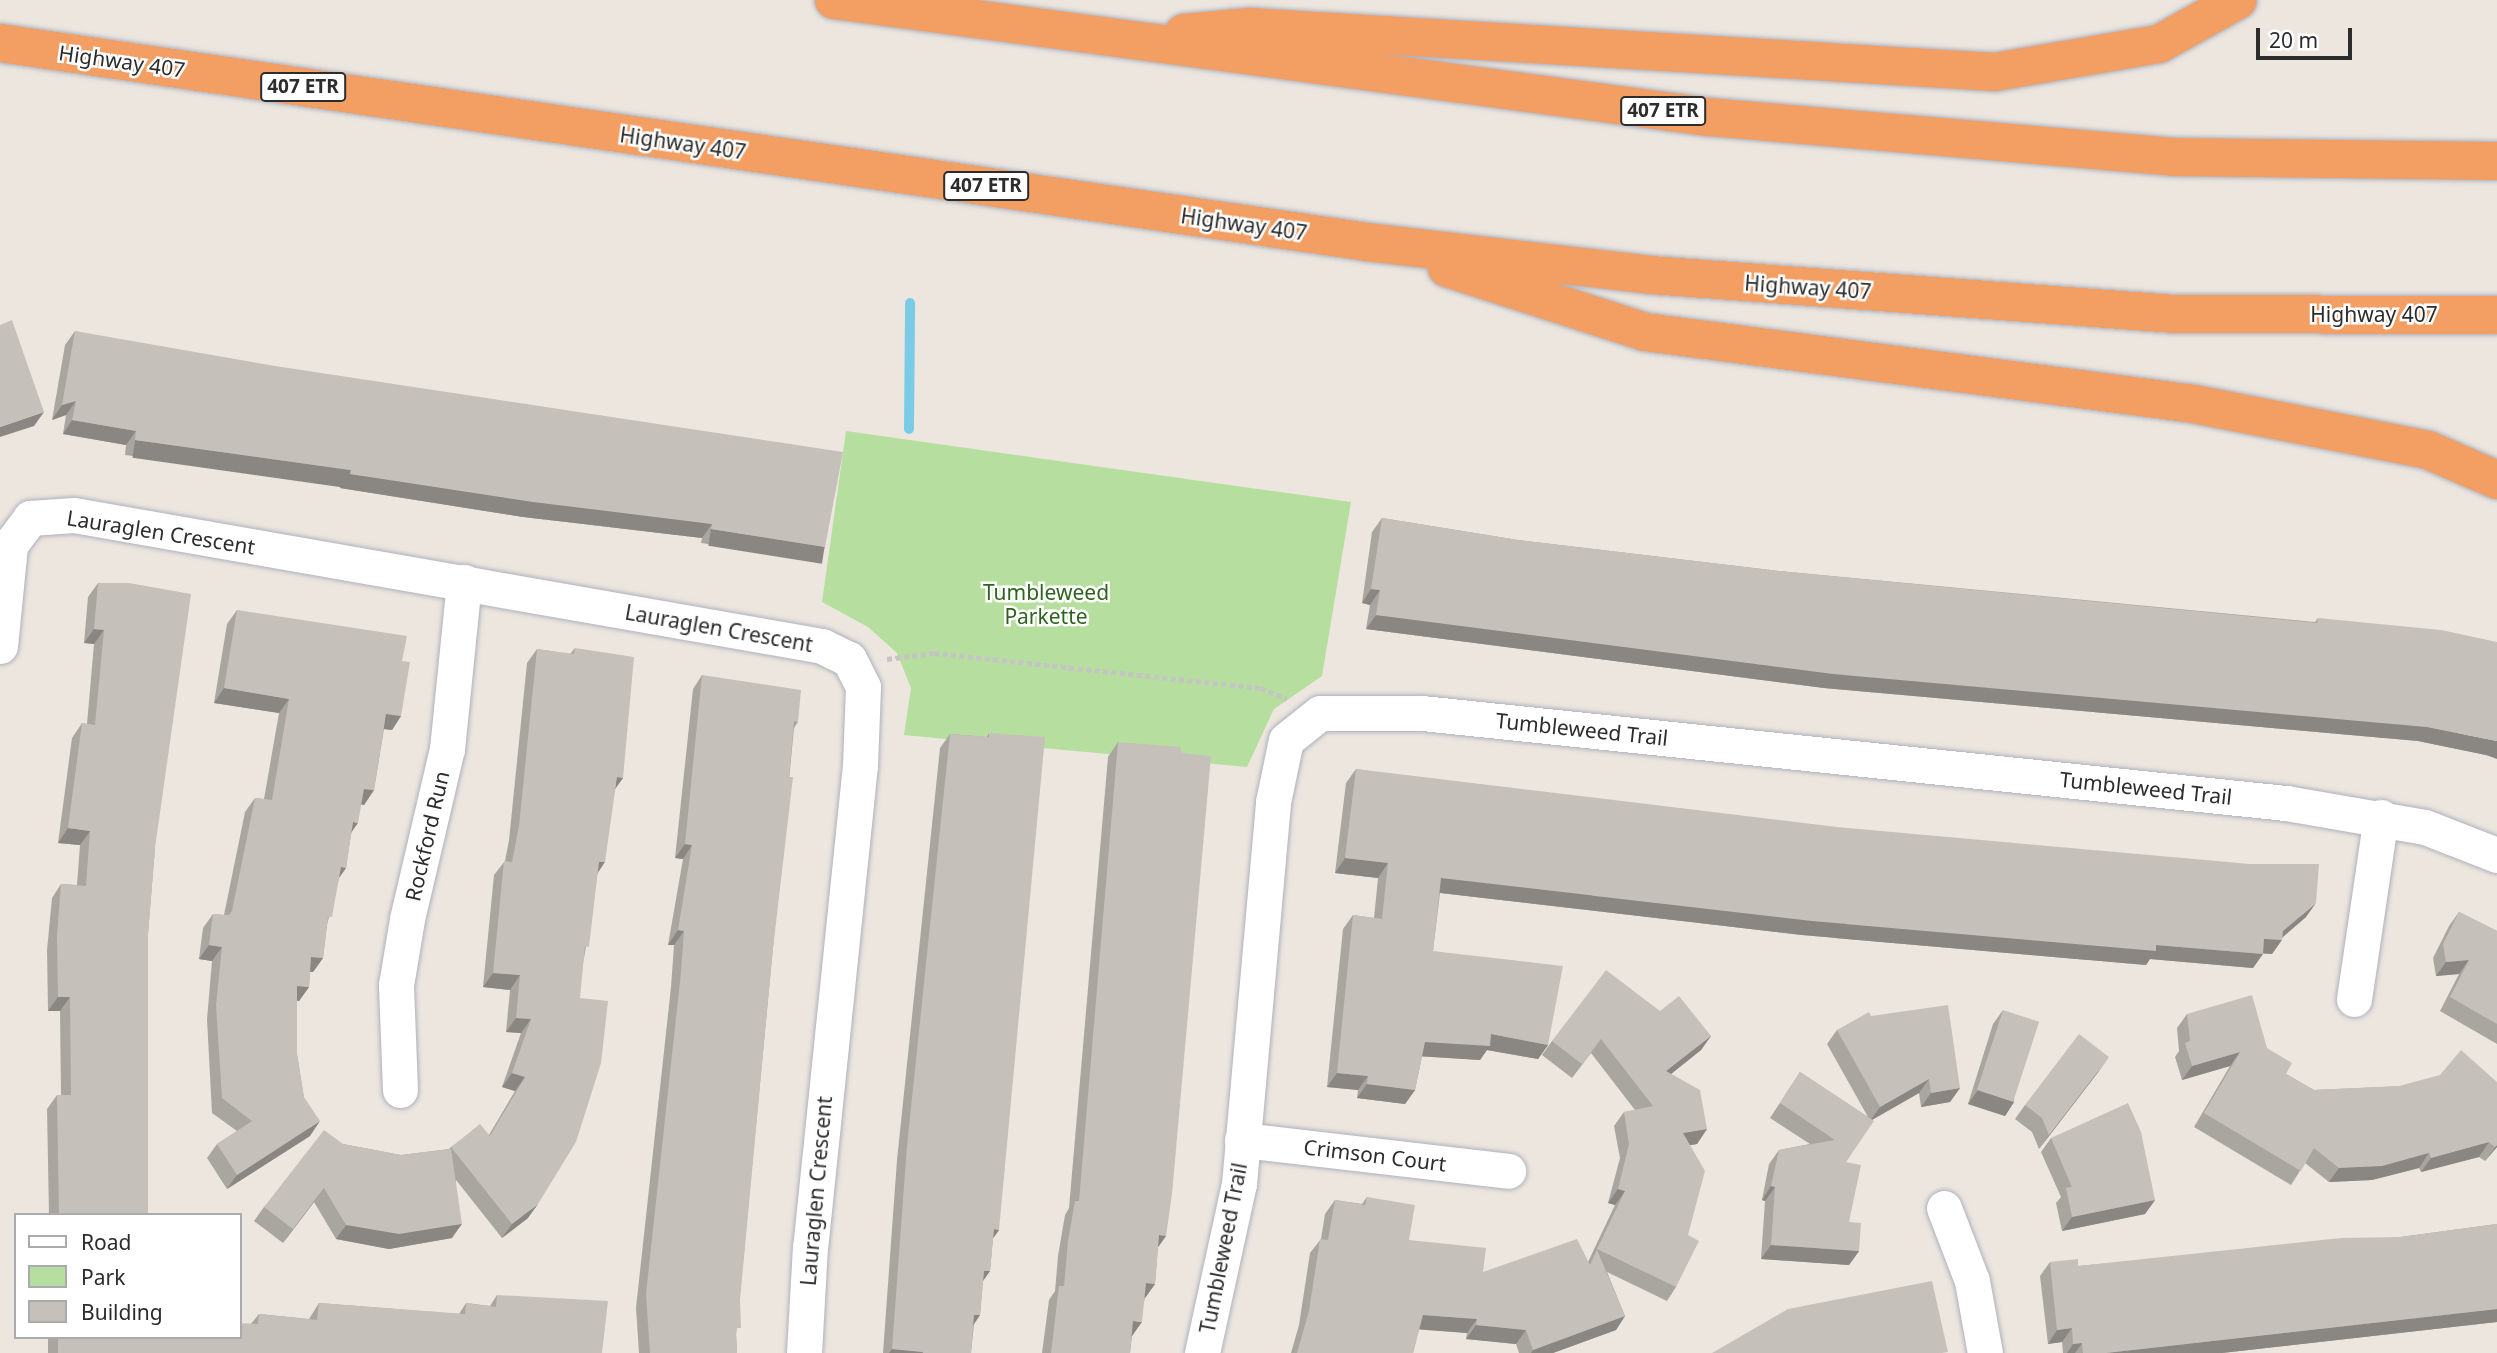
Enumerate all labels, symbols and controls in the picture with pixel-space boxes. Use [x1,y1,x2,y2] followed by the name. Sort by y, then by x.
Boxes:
[2259,14,2355,58] scale bar
[2269,26,2318,54] text: 20 m
[57,40,187,82] street label: Highway 407
[259,72,347,102] road number: 407 ETR
[1619,96,1707,127] road number: 407 ETR
[618,122,748,164] street label: Highway 407
[942,170,1030,202] road number: 407 ETR
[1179,203,1309,245] street label: Highway 407
[1744,270,1872,304] street label: Highway 407
[2310,301,2438,327] street label: Highway 407
[65,505,257,559] street label: Lauraglen Crescent
[983,579,1109,629] park label: Tumbleweed Parkette
[623,599,815,657] street label: Lauraglen Crescent
[1495,707,1669,751] street label: Tumbleweed Trail
[2059,766,2233,810] street label: Tumbleweed Trail
[400,769,454,903] street label: Rockford Run
[795,1095,837,1287] street label: Lauraglen Crescent
[1302,1134,1448,1176] street label: Crimson Court
[1194,1161,1252,1335] street label: Tumbleweed Trail
[14,1213,242,1339] legend
[81,1228,131,1256] text: Road
[81,1263,125,1291] text: Park
[81,1298,163,1326] text: Building

